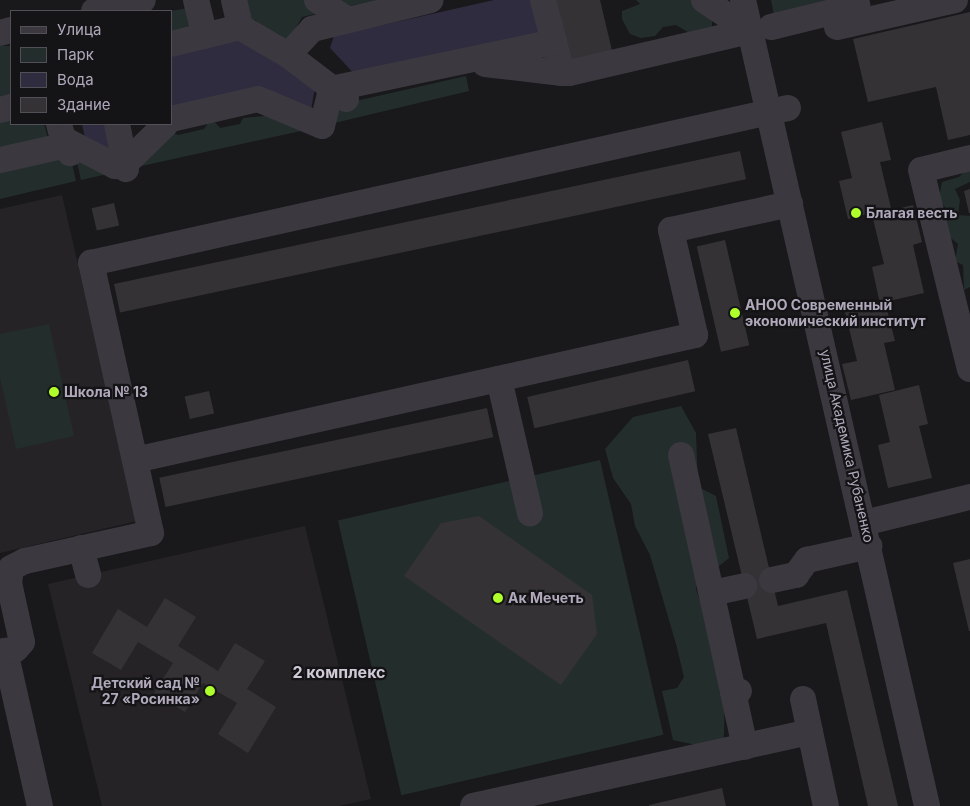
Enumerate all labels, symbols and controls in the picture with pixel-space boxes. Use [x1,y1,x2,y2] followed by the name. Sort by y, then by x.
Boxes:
[10,10,172,125] legend
[57,20,101,39] text: Улица
[57,45,94,64] text: Парк
[57,70,94,89] text: Вода
[57,95,111,114] text: Здание
[866,205,957,221] place label: Благая весть
[850,207,862,219] marker: Благая весть
[745,297,926,330] place label: АНОО Современный экономический институт
[729,307,741,319] marker: АНОО Современный экономический институт
[817,348,877,544] street label: улица Академика Рубаненко
[64,384,148,400] place label: Школа № 13
[48,386,60,398] marker: Школа № 13
[508,590,584,606] place label: Ак Мечеть
[492,592,504,604] marker: Ак Мечеть
[292,662,386,682] district label: 2 комплекс
[91,675,200,708] place label: Детский сад № 27 «Росинка»
[204,685,216,697] marker: Детский сад № 27 «Росинка»

